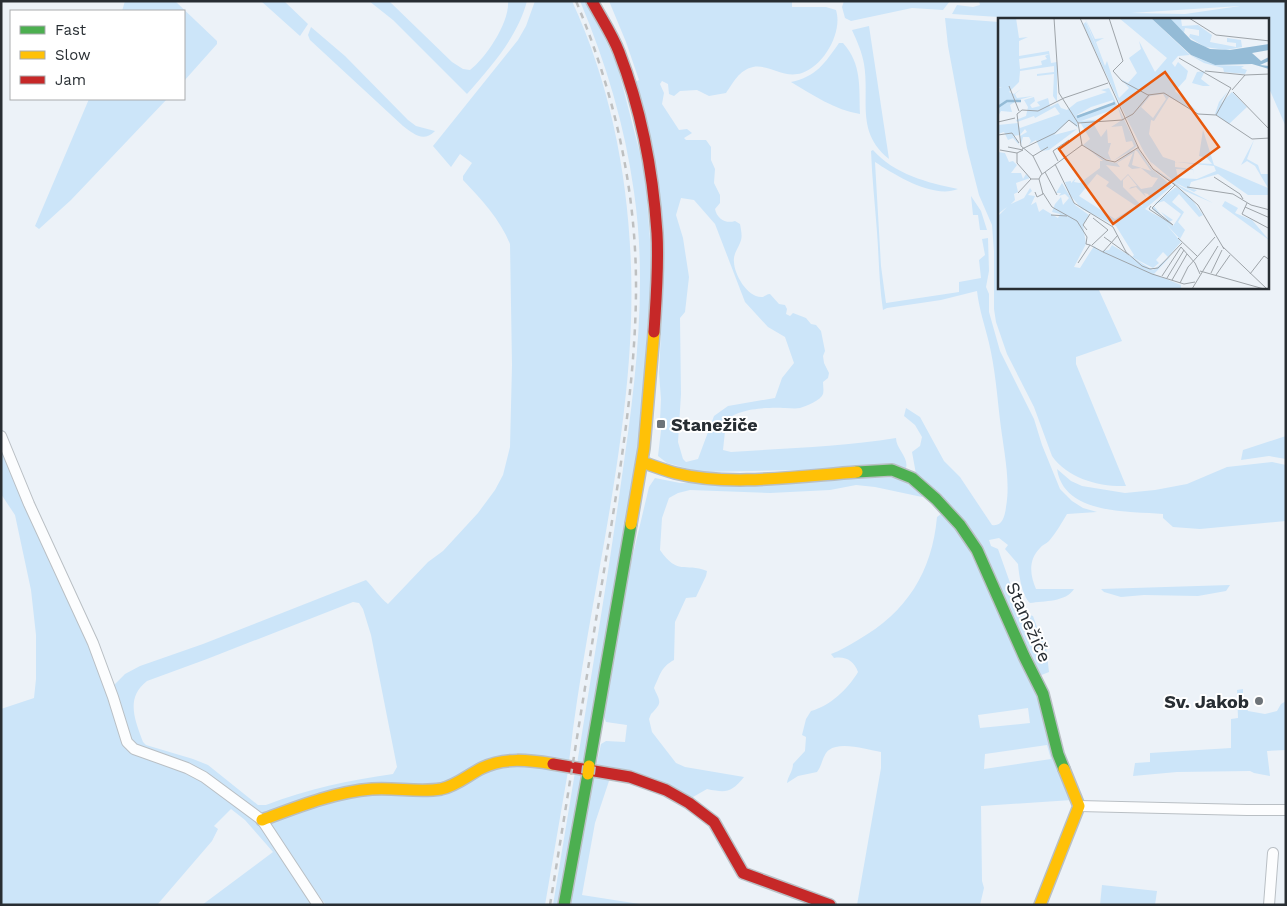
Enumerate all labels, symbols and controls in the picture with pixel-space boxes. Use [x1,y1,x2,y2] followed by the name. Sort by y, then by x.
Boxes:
[10,10,185,100] legend
[998,18,1270,289] inset map
[55,21,87,39] text: Fast
[55,46,91,64] text: Slow
[55,71,86,89] text: Jam
[671,414,758,435] place label: Stanežiče
[655,418,667,430] marker: Stanežiče
[1002,579,1056,665] street label: Stanežiče
[1164,691,1249,712] place label: Sv. Jakob
[1253,695,1265,707] marker: Sv. Jakob

